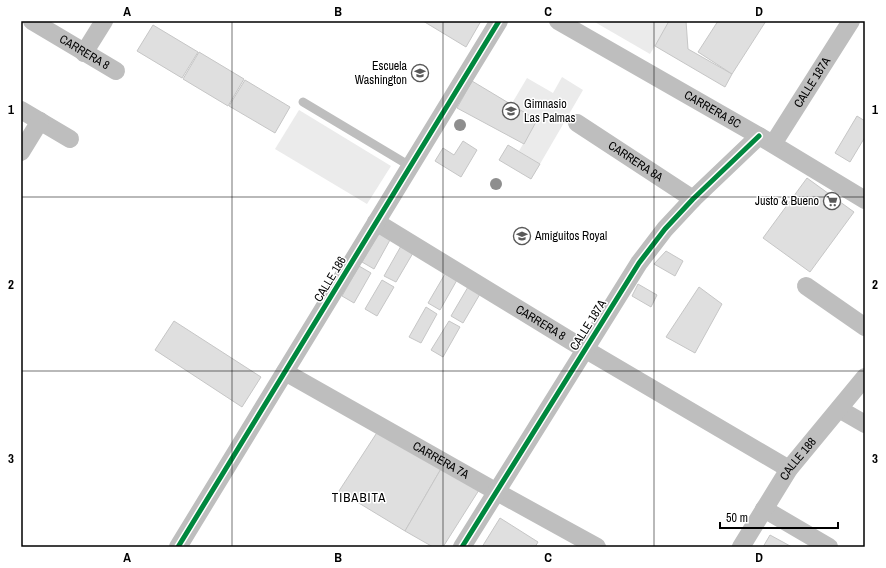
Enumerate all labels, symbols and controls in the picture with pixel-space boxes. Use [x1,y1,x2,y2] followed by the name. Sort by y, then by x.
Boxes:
[123,3,131,20] text: A
[334,3,342,20] text: B
[544,3,552,20] text: C
[755,3,763,20] text: D
[56,31,113,73] street label: CARRERA 8
[790,54,834,111] street label: CALLE 187A
[355,58,408,88] place label: Escuela Washington
[410,63,430,83] school or university icon: Escuela Washington
[681,87,744,132] street label: CARRERA 8C
[524,96,575,126] place label: Gimnasio Las Palmas
[8,101,14,118] text: 1
[501,101,521,121] school or university icon: Gimnasio Las Palmas
[872,101,878,118] text: 1
[605,138,666,185] street label: CARRERA 8A
[822,191,842,211] supermarket icon: Justo & Bueno
[755,193,819,209] place label: Justo & Bueno
[512,226,532,246] school or university icon: Amiguitos Royal
[534,228,607,244] place label: Amiguitos Royal
[310,253,350,305] street label: CALLE 186
[8,276,14,293] text: 2
[872,276,878,293] text: 2
[566,296,610,353] street label: CALLE 187A
[513,301,569,344] street label: CARRERA 8
[776,434,820,483] street label: CALLE 188
[410,438,472,483] street label: CARRERA 7A
[8,450,14,467] text: 3
[872,450,878,467] text: 3
[332,489,386,506] district label: TIBABITA
[720,504,838,530] scale bar
[726,510,748,526] text: 50 m
[123,549,131,566] text: A
[334,549,342,566] text: B
[544,549,552,566] text: C
[755,549,763,566] text: D

